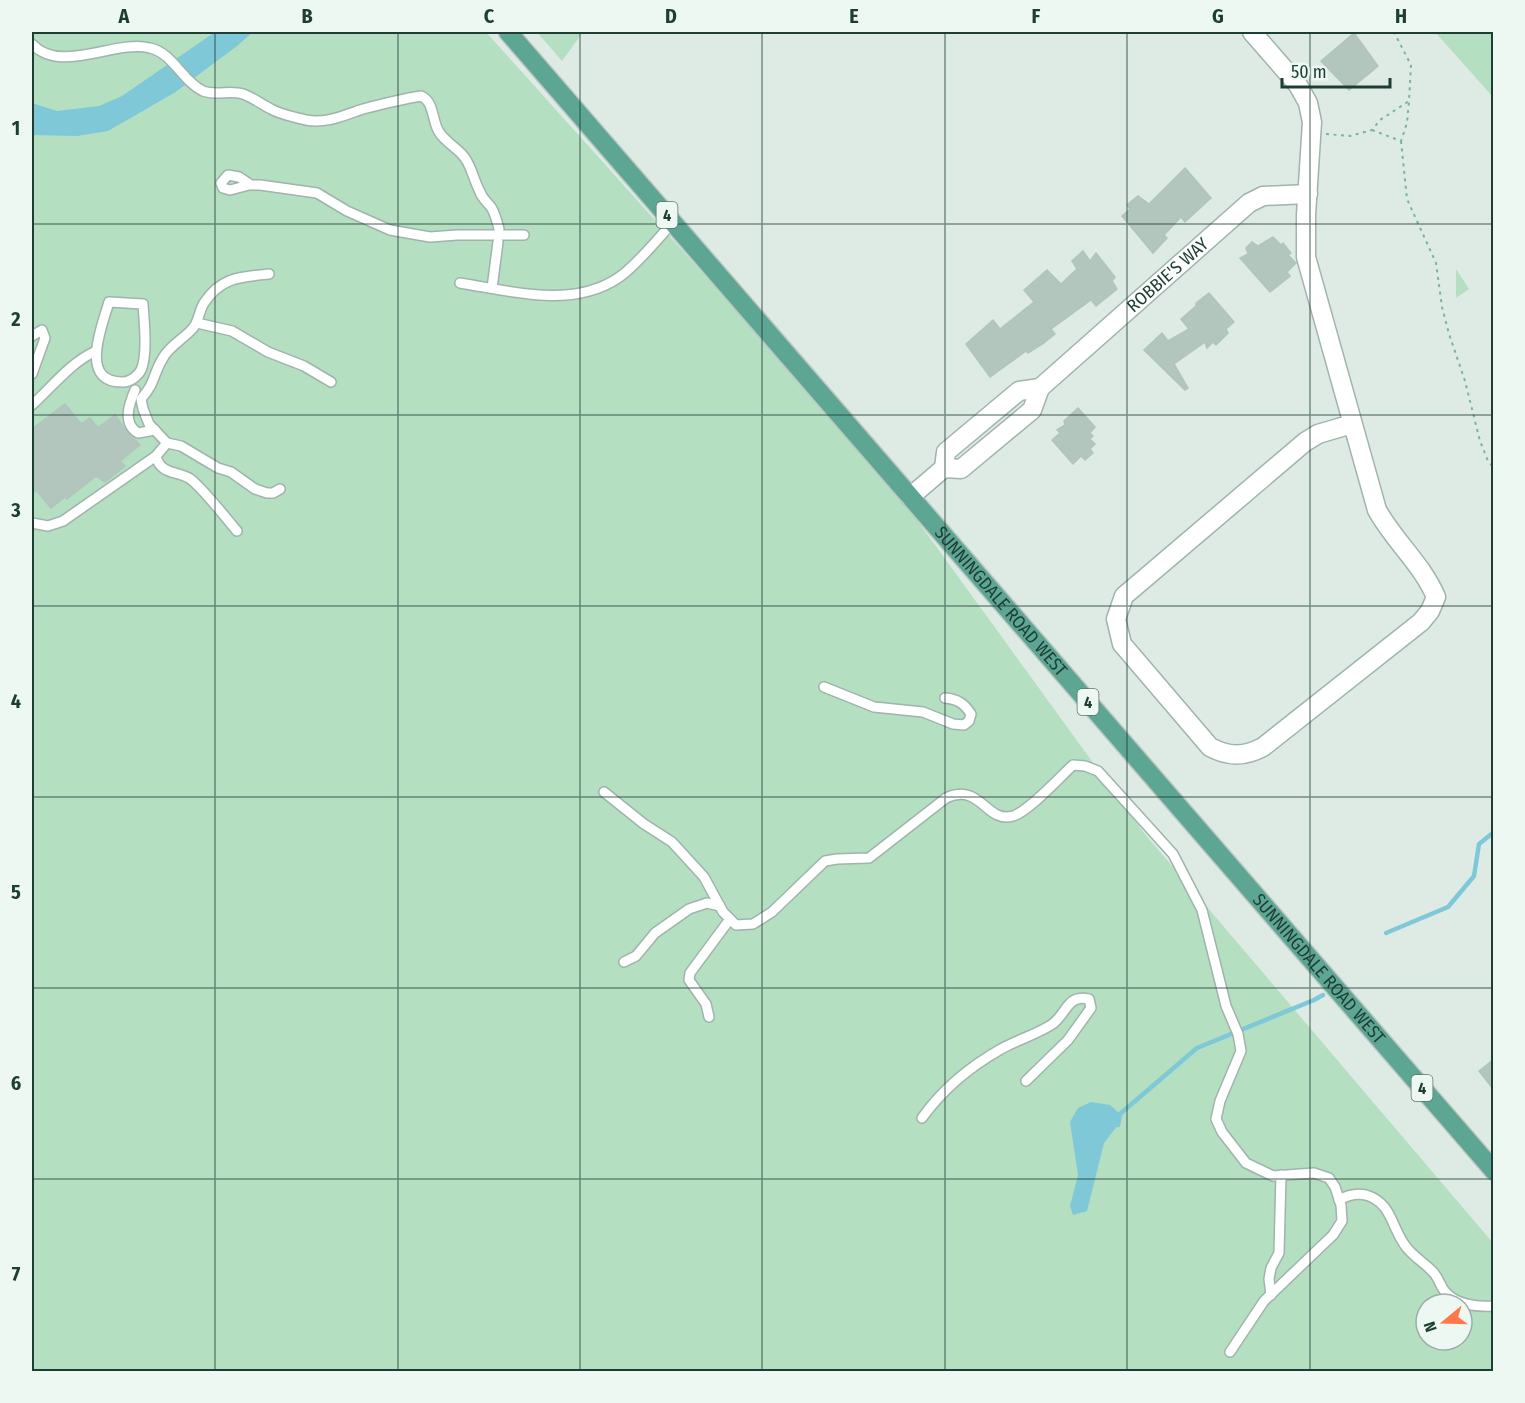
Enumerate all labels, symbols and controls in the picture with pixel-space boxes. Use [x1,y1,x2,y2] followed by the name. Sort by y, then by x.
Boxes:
[118,4,131,28] text: A
[301,4,313,28] text: B
[484,4,495,28] text: C
[665,4,677,28] text: D
[849,4,859,28] text: E
[1032,4,1041,28] text: F
[1212,4,1224,28] text: G
[1395,4,1407,28] text: H
[1282,51,1390,89] scale bar
[1291,61,1327,83] text: 50 m
[12,116,20,140] text: 1
[656,202,678,228] road number: 4
[1122,233,1213,317] street label: ROBBIE'S WAY
[10,307,21,331] text: 2
[10,498,21,522] text: 3
[930,522,1072,681] street label: SUNNINGDALE ROAD WEST
[11,689,21,713] text: 4
[1078,689,1098,715] road number: 4
[11,880,21,904] text: 5
[1248,889,1390,1049] street label: SUNNINGDALE ROAD WEST
[11,1071,21,1095] text: 6
[1412,1075,1432,1101] road number: 4
[12,1262,21,1286] text: 7
[1414,1292,1474,1352] north arrow
[1420,1319,1441,1334] text: N

